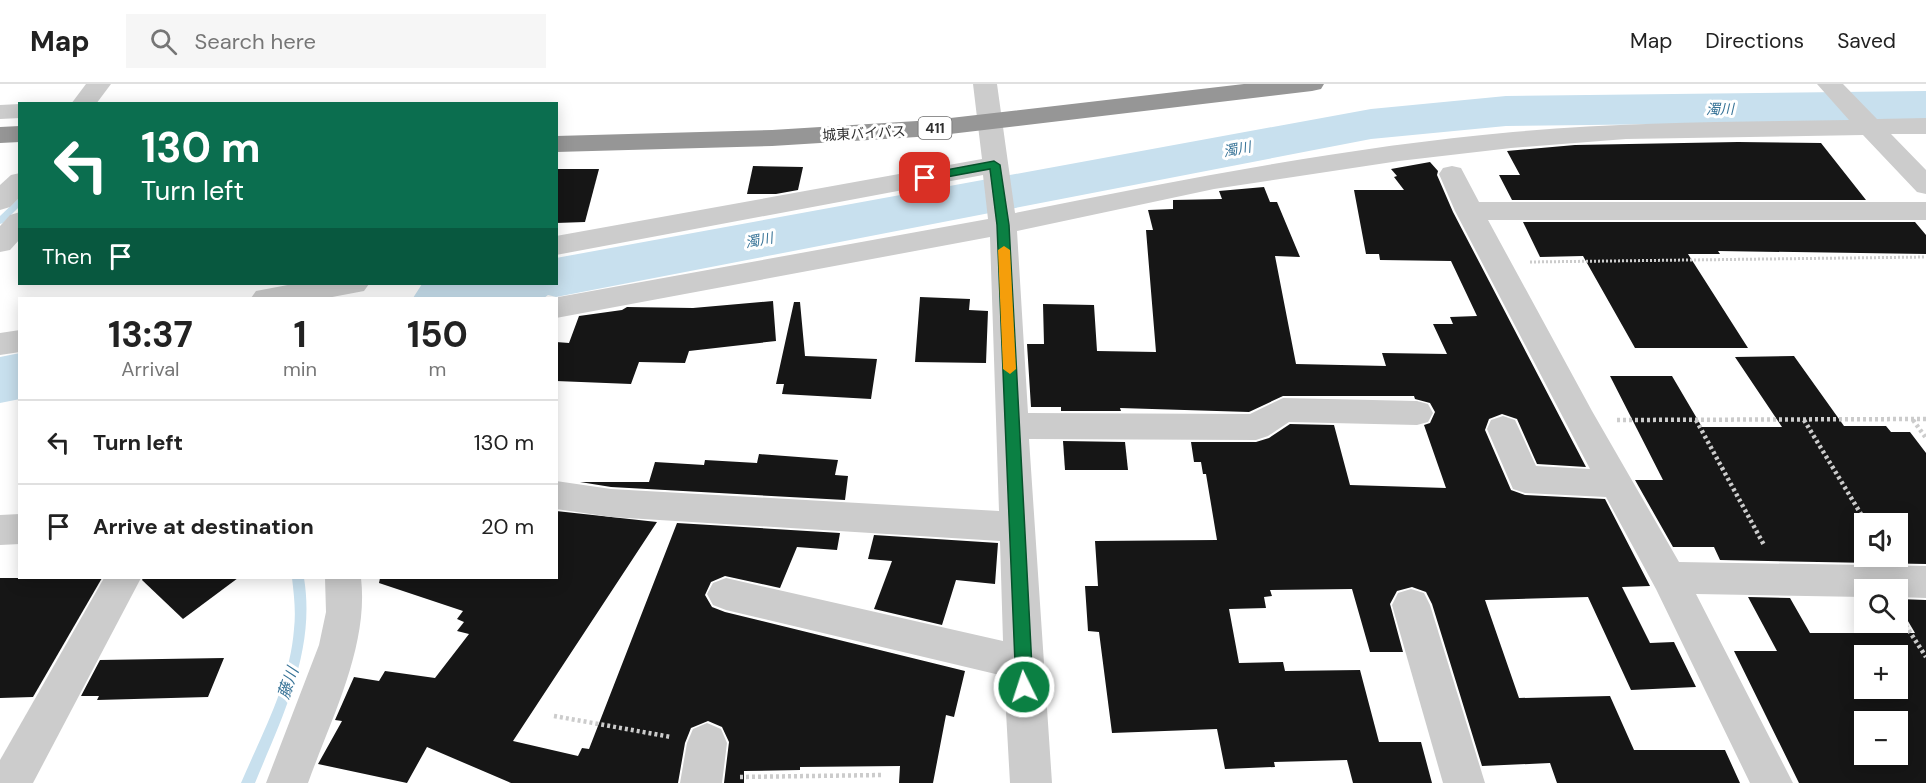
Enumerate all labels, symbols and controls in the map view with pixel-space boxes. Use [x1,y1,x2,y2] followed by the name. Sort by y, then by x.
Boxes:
[126,14,546,68] search box
[30,23,90,60] text: Map
[147,25,180,58] icon: search
[195,27,316,56] text: Search here
[1630,27,1672,55] text: Map
[1705,27,1804,55] text: Directions
[1837,27,1896,55] text: Saved
[1706,100,1736,118] water label: 濁川
[918,117,952,139] road number: 411
[141,120,261,175] text: 130 m
[822,122,906,144] street label: 城東バイパス
[42,126,120,204] icon: left
[1222,137,1254,161] water label: 濁川
[899,152,950,203] pin
[908,161,941,194] icon: arrive
[141,173,244,208] text: Turn left
[744,228,776,252] water label: 濁川
[104,240,137,273] icon: arrive
[42,242,92,271] text: Then
[108,311,193,358] text: 13:37
[293,311,306,358] text: 1
[407,311,468,358] text: 150
[121,356,180,382] text: Arrival
[283,356,317,382] text: min
[429,356,446,382] text: m
[42,426,75,459] icon: left
[93,428,183,457] text: Turn left
[474,428,534,457] text: 130 m
[42,510,75,543] icon: arrive
[93,512,314,541] text: Arrive at destination
[481,512,534,541] text: 20 m
[1854,513,1908,765] map controls
[1854,513,1908,567] button: sound
[1854,579,1908,633] button: search
[1854,645,1908,699] button: +
[992,655,1056,719] position arrow
[273,663,304,702] water label: 藤川
[1854,711,1908,765] button: −

